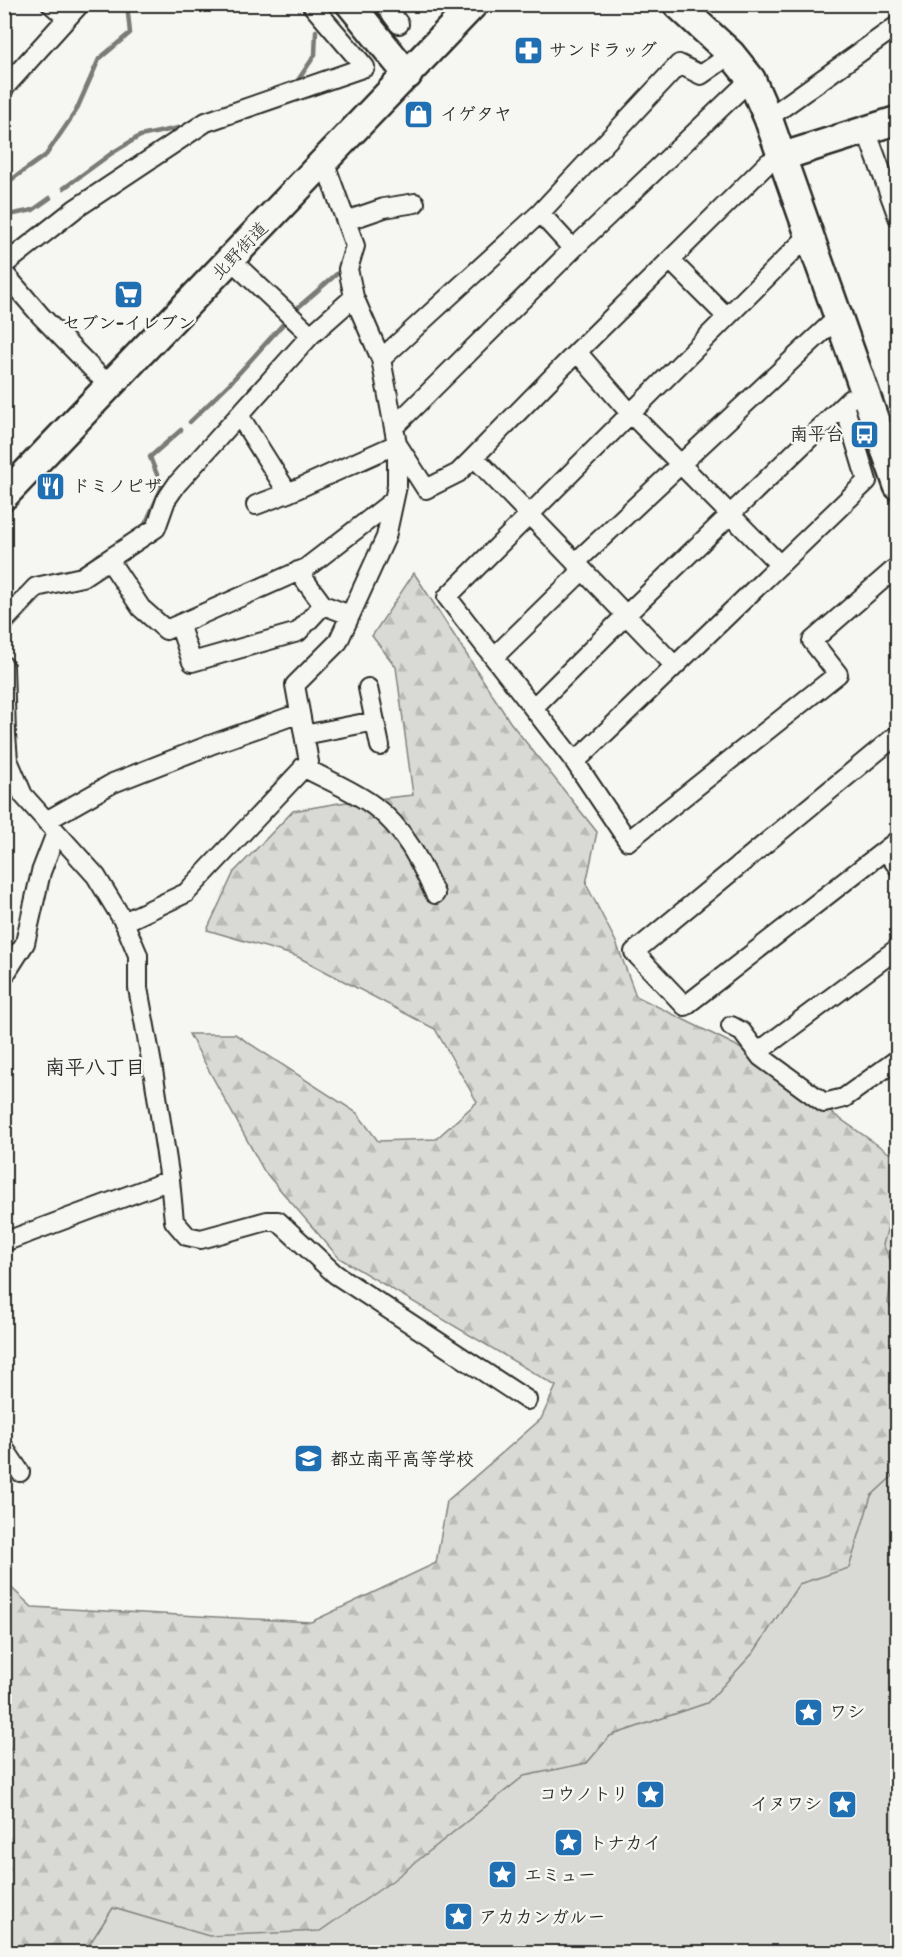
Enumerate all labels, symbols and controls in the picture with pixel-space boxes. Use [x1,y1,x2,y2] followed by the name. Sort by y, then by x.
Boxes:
[512,34,544,66] pharmacy icon: サンドラッグ
[549,39,657,62] place label: サンドラッグ
[403,98,435,130] shop icon: イゲタヤ
[440,103,512,126] place label: イゲタヤ
[207,217,273,285] street label: 北野街道
[113,278,145,310] supermarket icon: セブン-イレブン
[62,312,196,335] place label: セブン-イレブン
[849,418,881,450] bus stop icon: 南平台
[790,423,844,446] place label: 南平台
[35,470,67,502] restaurant icon: ドミノピザ
[72,475,162,498] place label: ドミノピザ
[45,1055,145,1080] district label: 南平八丁目
[293,1443,325,1475] school or university icon: 都立南平高等学校
[330,1448,474,1471] place label: 都立南平高等学校
[792,1696,824,1728] place icon: ワシ
[829,1701,865,1724] place label: ワシ
[634,1778,666,1810] place icon: コウノトリ
[539,1783,629,1806] place label: コウノトリ
[827,1788,859,1820] place icon: イヌワシ
[750,1793,822,1816] place label: イヌワシ
[552,1827,584,1859] place icon: トナカイ
[589,1832,661,1855] place label: トナカイ
[487,1859,519,1891] place icon: エミュー
[524,1864,596,1887] place label: エミュー
[442,1901,474,1933] place icon: アカカンガルー
[479,1906,605,1929] place label: アカカンガルー

